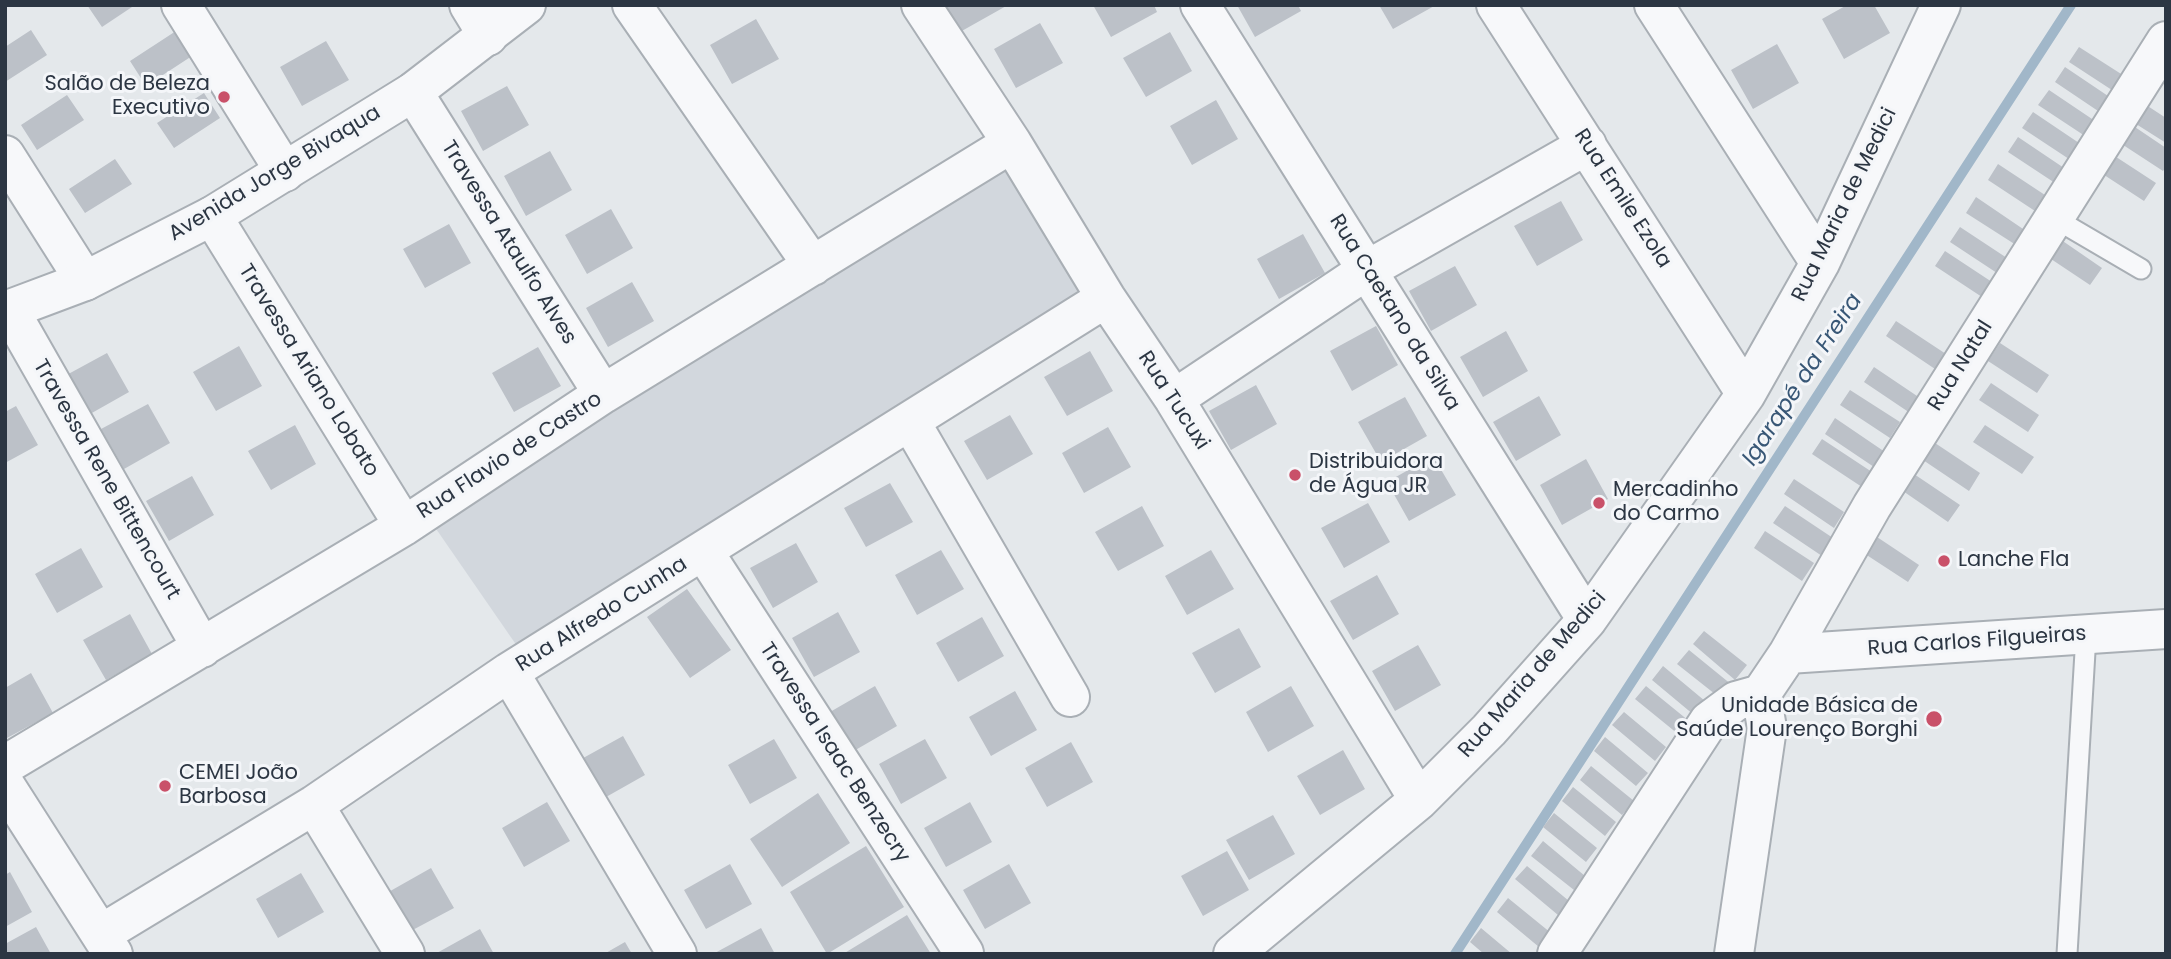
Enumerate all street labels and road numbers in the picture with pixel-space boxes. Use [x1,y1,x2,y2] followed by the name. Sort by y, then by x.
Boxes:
[165,101,385,247] street label: Avenida Jorge Bivaqua
[1787,104,1903,306] street label: Rua Maria de Medici
[1568,125,1676,273] street label: Rua Emile Ezola
[435,136,581,350] street label: Travessa Ataulfo Alves
[1323,210,1465,416] street label: Rua Caetano da Silva
[232,260,384,482] street label: Travessa Ariano Lobato
[1923,316,1999,416] street label: Rua Natal
[1132,347,1214,455] street label: Rua Tucuxi
[27,356,185,604] street label: Travessa Rene Bittencourt
[413,387,607,525] street label: Rua Flavio de Castro
[512,552,692,678] street label: Rua Alfredo Cunha
[1454,587,1612,763] street label: Rua Maria de Medici
[1867,622,2087,662] street label: Rua Carlos Filgueiras
[753,638,915,868] street label: Travessa Isaac Benzecry

